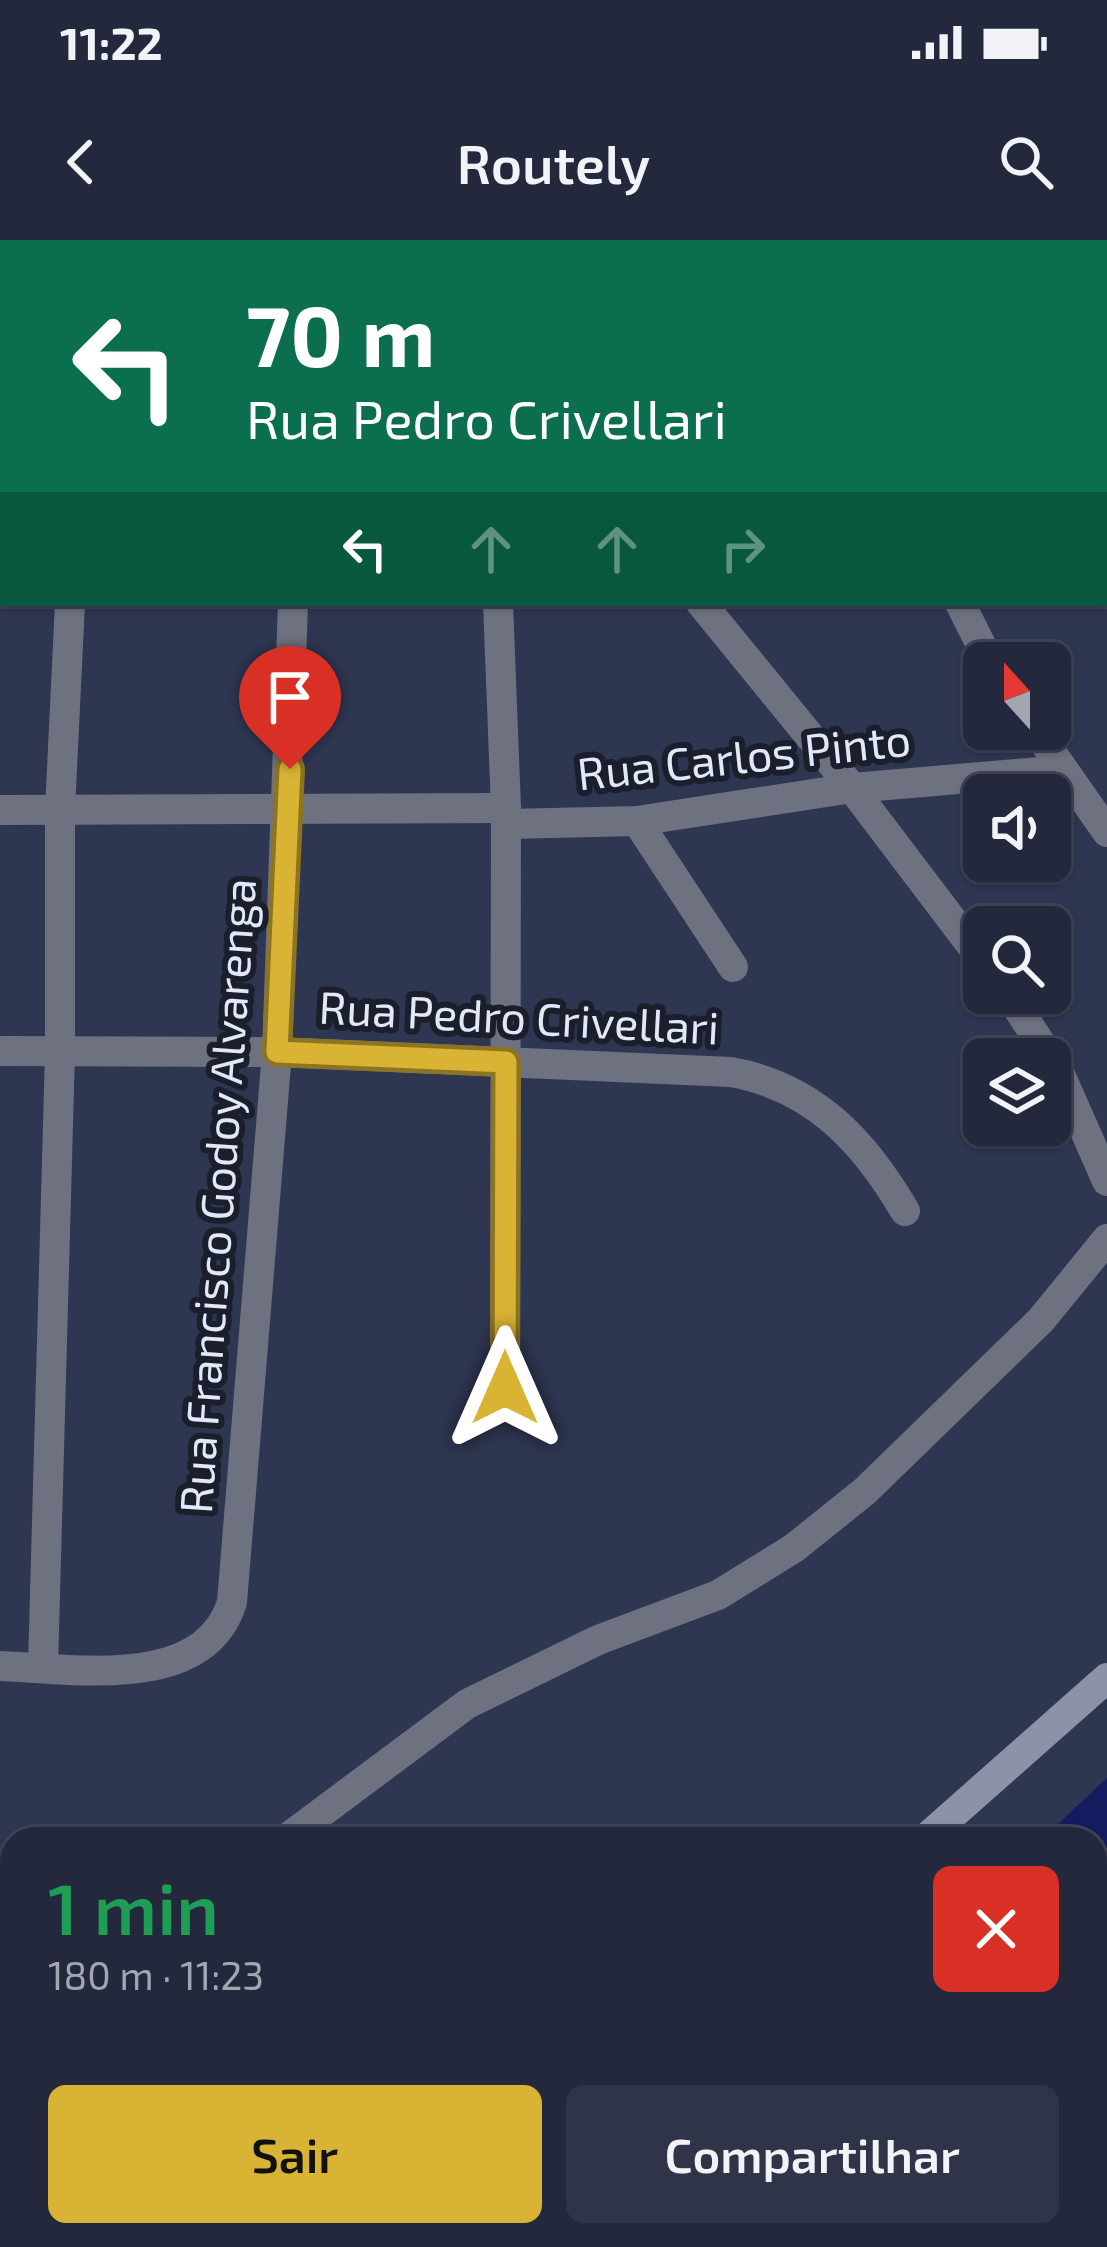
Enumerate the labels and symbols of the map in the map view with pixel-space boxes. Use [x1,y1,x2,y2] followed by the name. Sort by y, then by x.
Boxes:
[963,642,1071,750] north arrow
[239,646,341,769] pin
[574,711,913,799] street label: Rua Carlos Pinto
[167,876,265,1515] street label: Rua Francisco Godoy Alvarenga
[318,979,721,1053] street label: Rua Pedro Crivellari
[442,1325,568,1451] position arrow

